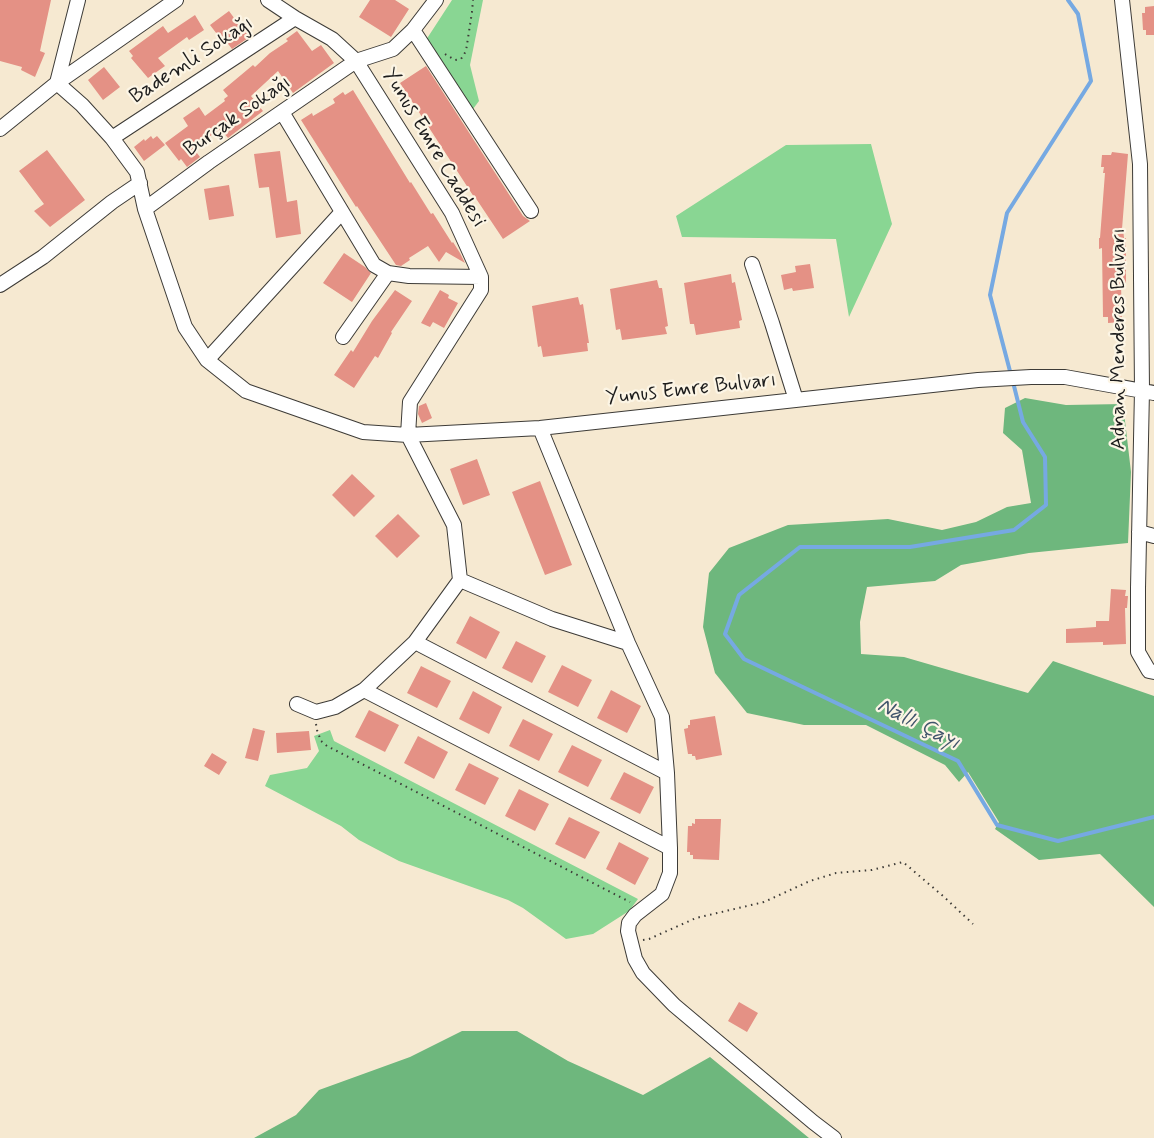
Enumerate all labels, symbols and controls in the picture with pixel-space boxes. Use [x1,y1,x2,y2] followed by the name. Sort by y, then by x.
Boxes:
[125,12,259,110] street label: Bademli Sokağı
[376,64,490,232] street label: Yunus Emre Caddesi
[179,71,297,163] street label: Burçak Sokağı
[1107,228,1133,450] street label: Adnan Menderes Bulvarı
[604,369,778,411] street label: Yunus Emre Bulvarı
[872,693,964,757] water label: Nallı Çayı

